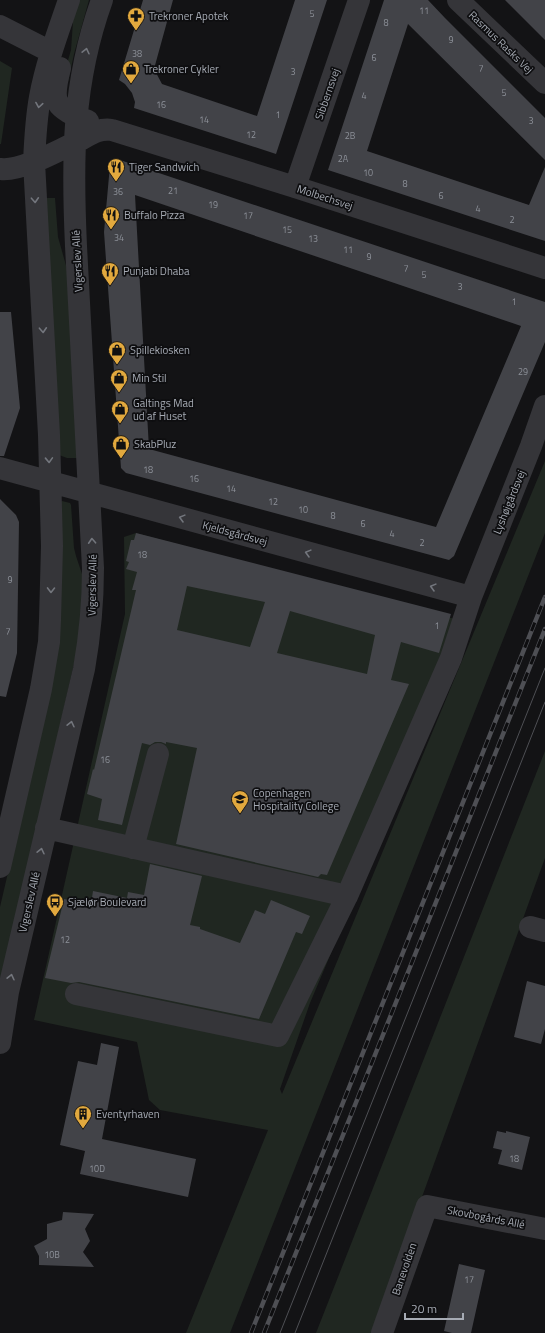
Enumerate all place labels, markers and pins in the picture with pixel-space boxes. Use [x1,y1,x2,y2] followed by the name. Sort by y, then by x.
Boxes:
[126,6,146,31] pharmacy icon: Trekroner Apotek
[149,8,229,24] place label: Trekroner Apotek
[121,59,141,84] shop icon: Trekroner Cykler
[144,61,219,77] place label: Trekroner Cykler
[106,157,126,182] restaurant icon: Tiger Sandwich
[129,159,199,175] place label: Tiger Sandwich
[101,205,121,230] restaurant icon: Buffalo Pizza
[124,207,185,223] place label: Buffalo Pizza
[100,261,120,286] restaurant icon: Punjabi Dhaba
[123,263,190,279] place label: Punjabi Dhaba
[107,340,127,365] shop icon: Spillekiosken
[130,342,190,358] place label: Spillekiosken
[109,368,129,393] shop icon: Min Stil
[132,370,167,386] place label: Min Stil
[133,395,194,424] place label: Galtings Mad ud af Huset
[110,399,130,424] shop icon: Galtings Mad ud af Huset
[111,434,131,459] shop icon: SkabPluz
[134,436,176,452] place label: SkabPluz
[253,785,339,814] place label: Copenhagen Hospitality College
[230,789,250,814] school or university icon: Copenhagen Hospitality College
[45,892,65,917] bus stop icon: Sjælør Boulevard
[68,894,147,910] place label: Sjælør Boulevard
[73,1104,93,1129] building icon: Eventyrhaven
[96,1106,160,1122] place label: Eventyrhaven

